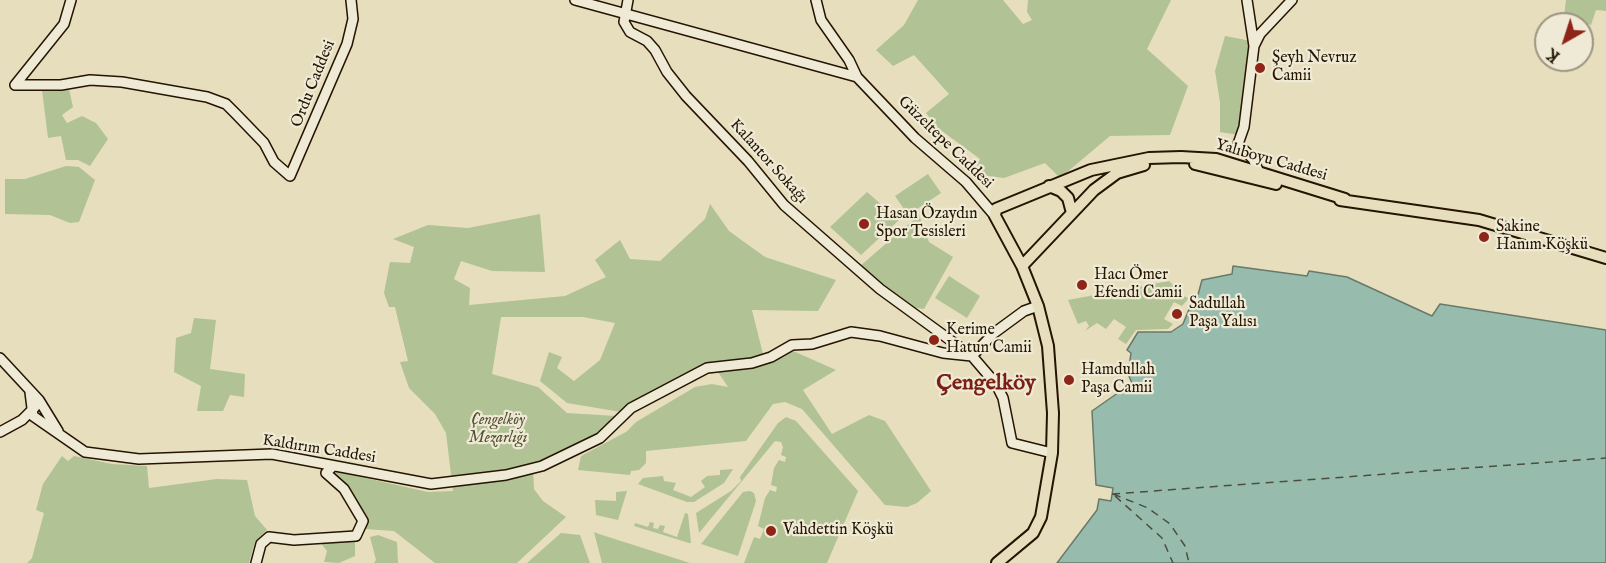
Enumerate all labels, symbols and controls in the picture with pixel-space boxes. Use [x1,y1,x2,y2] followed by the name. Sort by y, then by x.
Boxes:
[1534,12,1594,72] north arrow
[288,38,340,130] street label: Ordu Caddesi
[1543,43,1565,66] text: K
[1272,49,1357,87] place label: Şeyh Nevruz Camii
[1253,61,1267,75] marker: Şeyh Nevruz Camii
[893,93,997,193] street label: Güzeltepe Caddesi
[725,116,811,208] street label: Kalantor Sokağı
[1213,136,1329,186] street label: Yalıboyu Caddesi
[876,205,978,243] place label: Hasan Özaydın Spor Tesisleri
[857,217,871,231] marker: Hasan Özaydın Spor Tesisleri
[1496,218,1588,256] place label: Sakine Hanım Köşkü
[1477,230,1491,244] marker: Sakine Hanım Köşkü
[1094,266,1182,304] place label: Hacı Ömer Efendi Camii
[1075,278,1089,292] marker: Hacı Ömer Efendi Camii
[1189,295,1257,333] place label: Sadullah Paşa Yalısı
[1170,307,1184,321] marker: Sadullah Paşa Yalısı
[946,321,1032,359] place label: Kerime Hatun Camii
[927,333,941,347] marker: Kerime Hatun Camii
[1081,361,1155,399] place label: Hamdullah Paşa Camii
[936,371,1036,397] district label: Çengelköy
[1062,373,1076,387] marker: Hamdullah Paşa Camii
[469,411,527,449] park label: Çengelköy Mezarlığı
[261,432,377,468] street label: Kaldırım Caddesi
[783,521,894,541] place label: Vahdettin Köşkü
[764,524,778,538] marker: Vahdettin Köşkü

